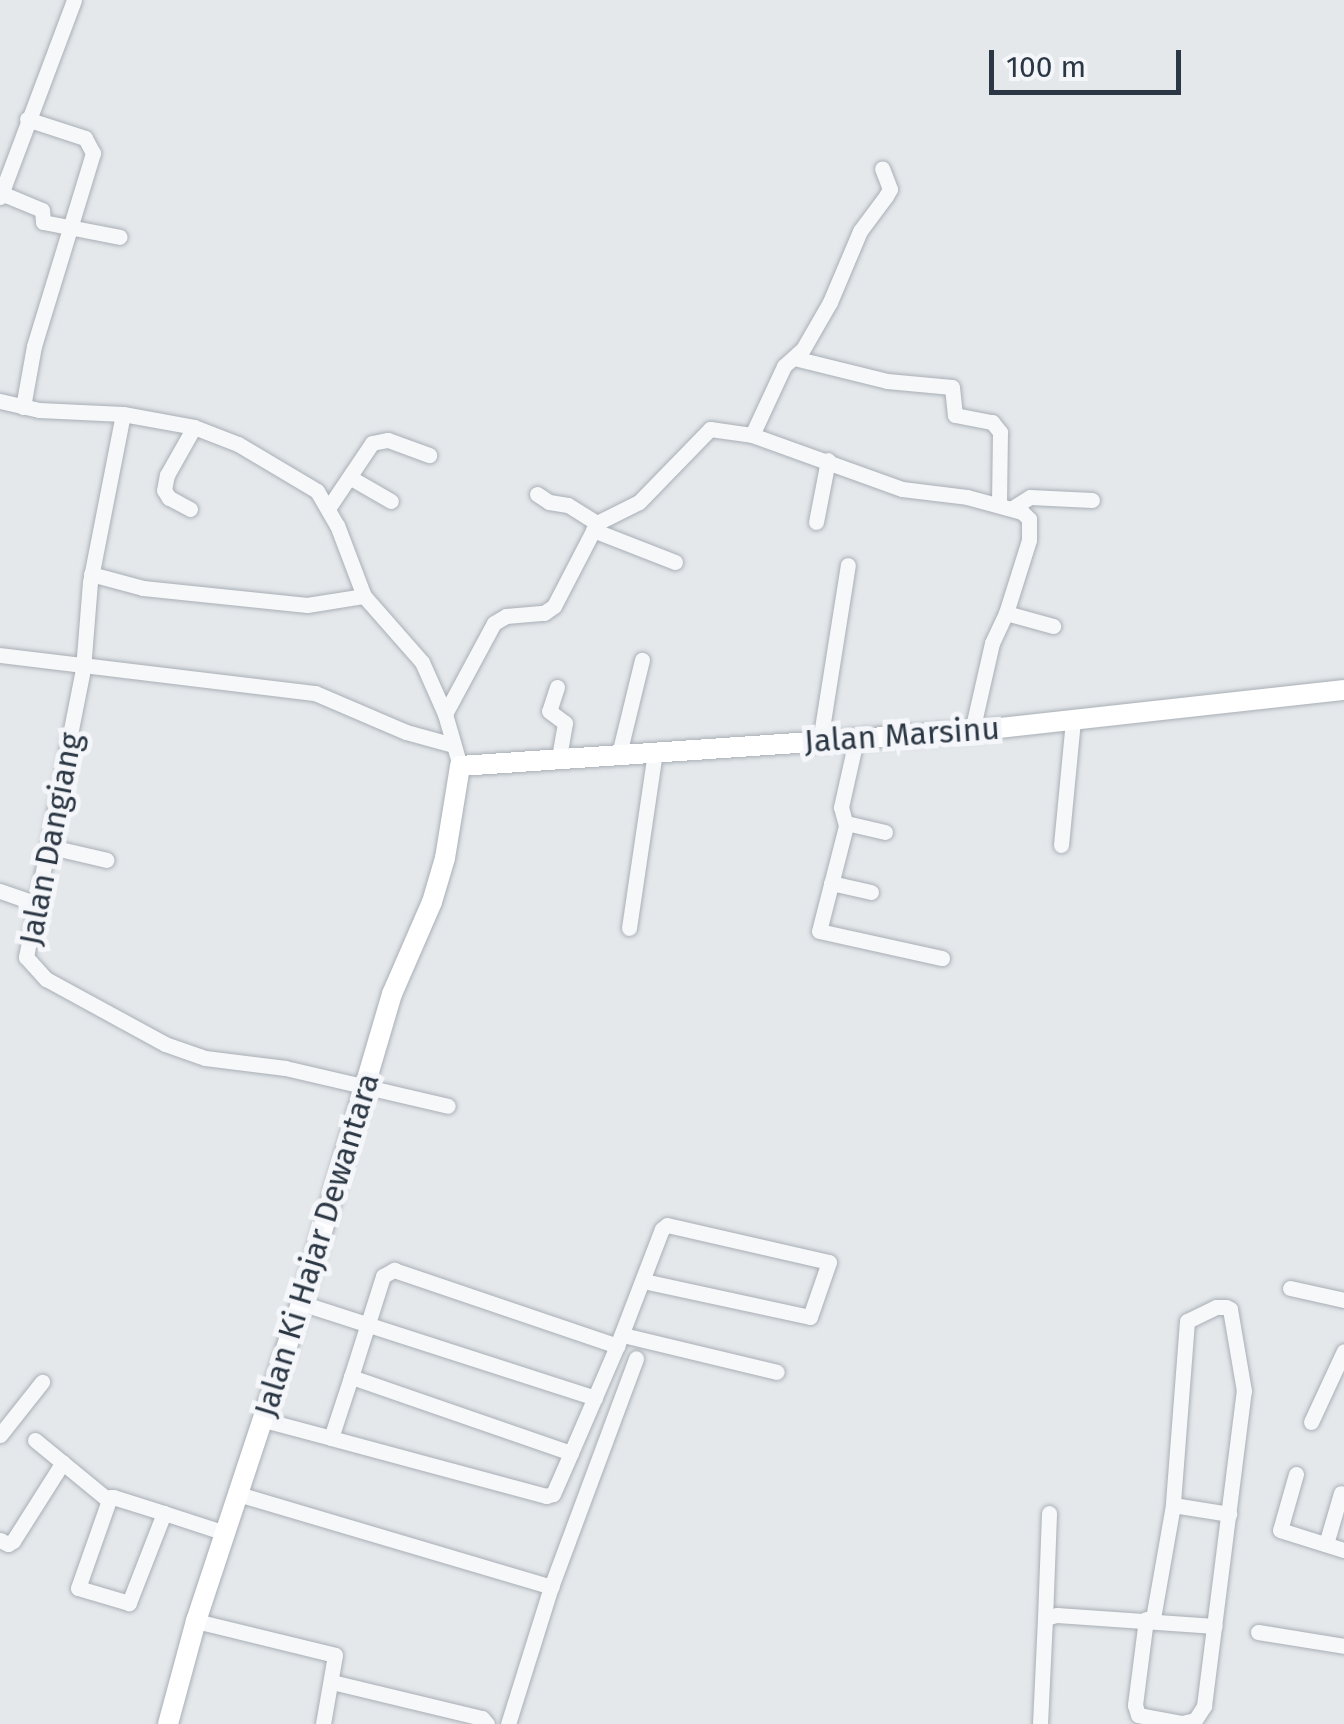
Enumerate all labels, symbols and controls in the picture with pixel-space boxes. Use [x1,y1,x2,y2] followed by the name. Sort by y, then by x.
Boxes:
[994,30,1186,92] scale bar
[1006,49,1086,85] text: 100 m
[803,709,1001,761] street label: Jalan Marsinu
[12,730,90,948] street label: Jalan Dangiang
[246,1069,388,1421] street label: Jalan Ki Hajar Dewantara

